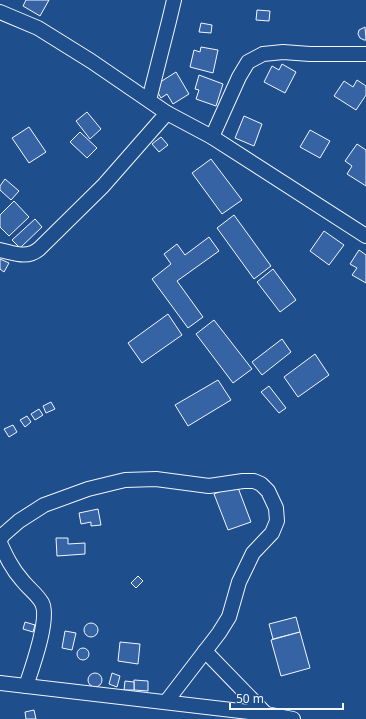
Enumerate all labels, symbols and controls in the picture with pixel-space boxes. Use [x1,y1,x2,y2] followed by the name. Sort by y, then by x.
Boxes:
[230,685,343,711] scale bar
[236,690,264,707] text: 50 m

